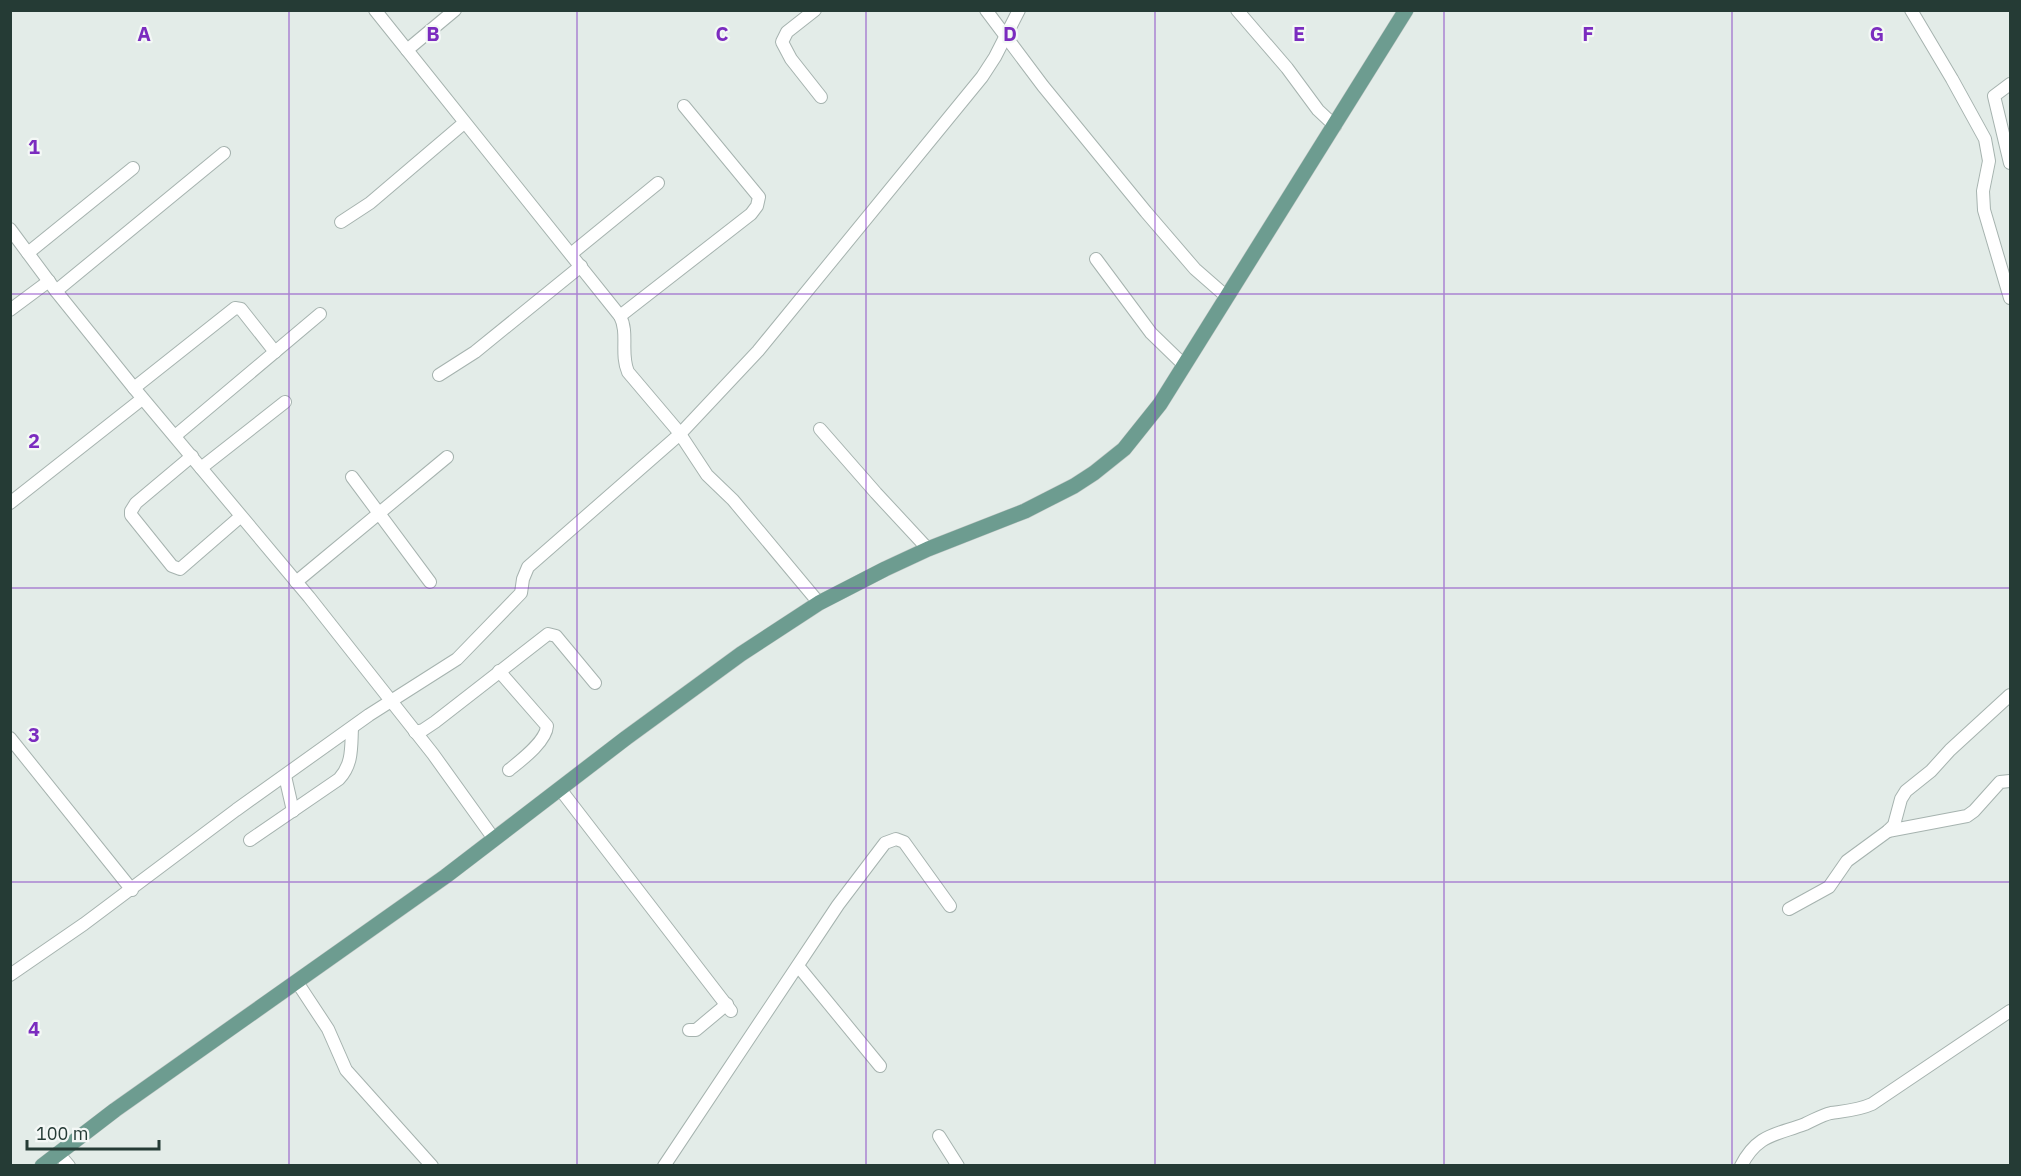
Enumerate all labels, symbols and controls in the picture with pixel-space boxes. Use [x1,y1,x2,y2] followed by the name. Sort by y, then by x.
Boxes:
[137,20,151,47] text: A
[426,20,440,47] text: B
[715,20,729,47] text: C
[1003,20,1017,47] text: D
[1293,20,1305,47] text: E
[1582,20,1594,47] text: F
[1870,20,1884,47] text: G
[28,133,40,160] text: 1
[28,427,40,454] text: 2
[28,721,40,748] text: 3
[28,1015,40,1042] text: 4
[27,1113,159,1151] scale bar
[36,1122,88,1145] text: 100 m

